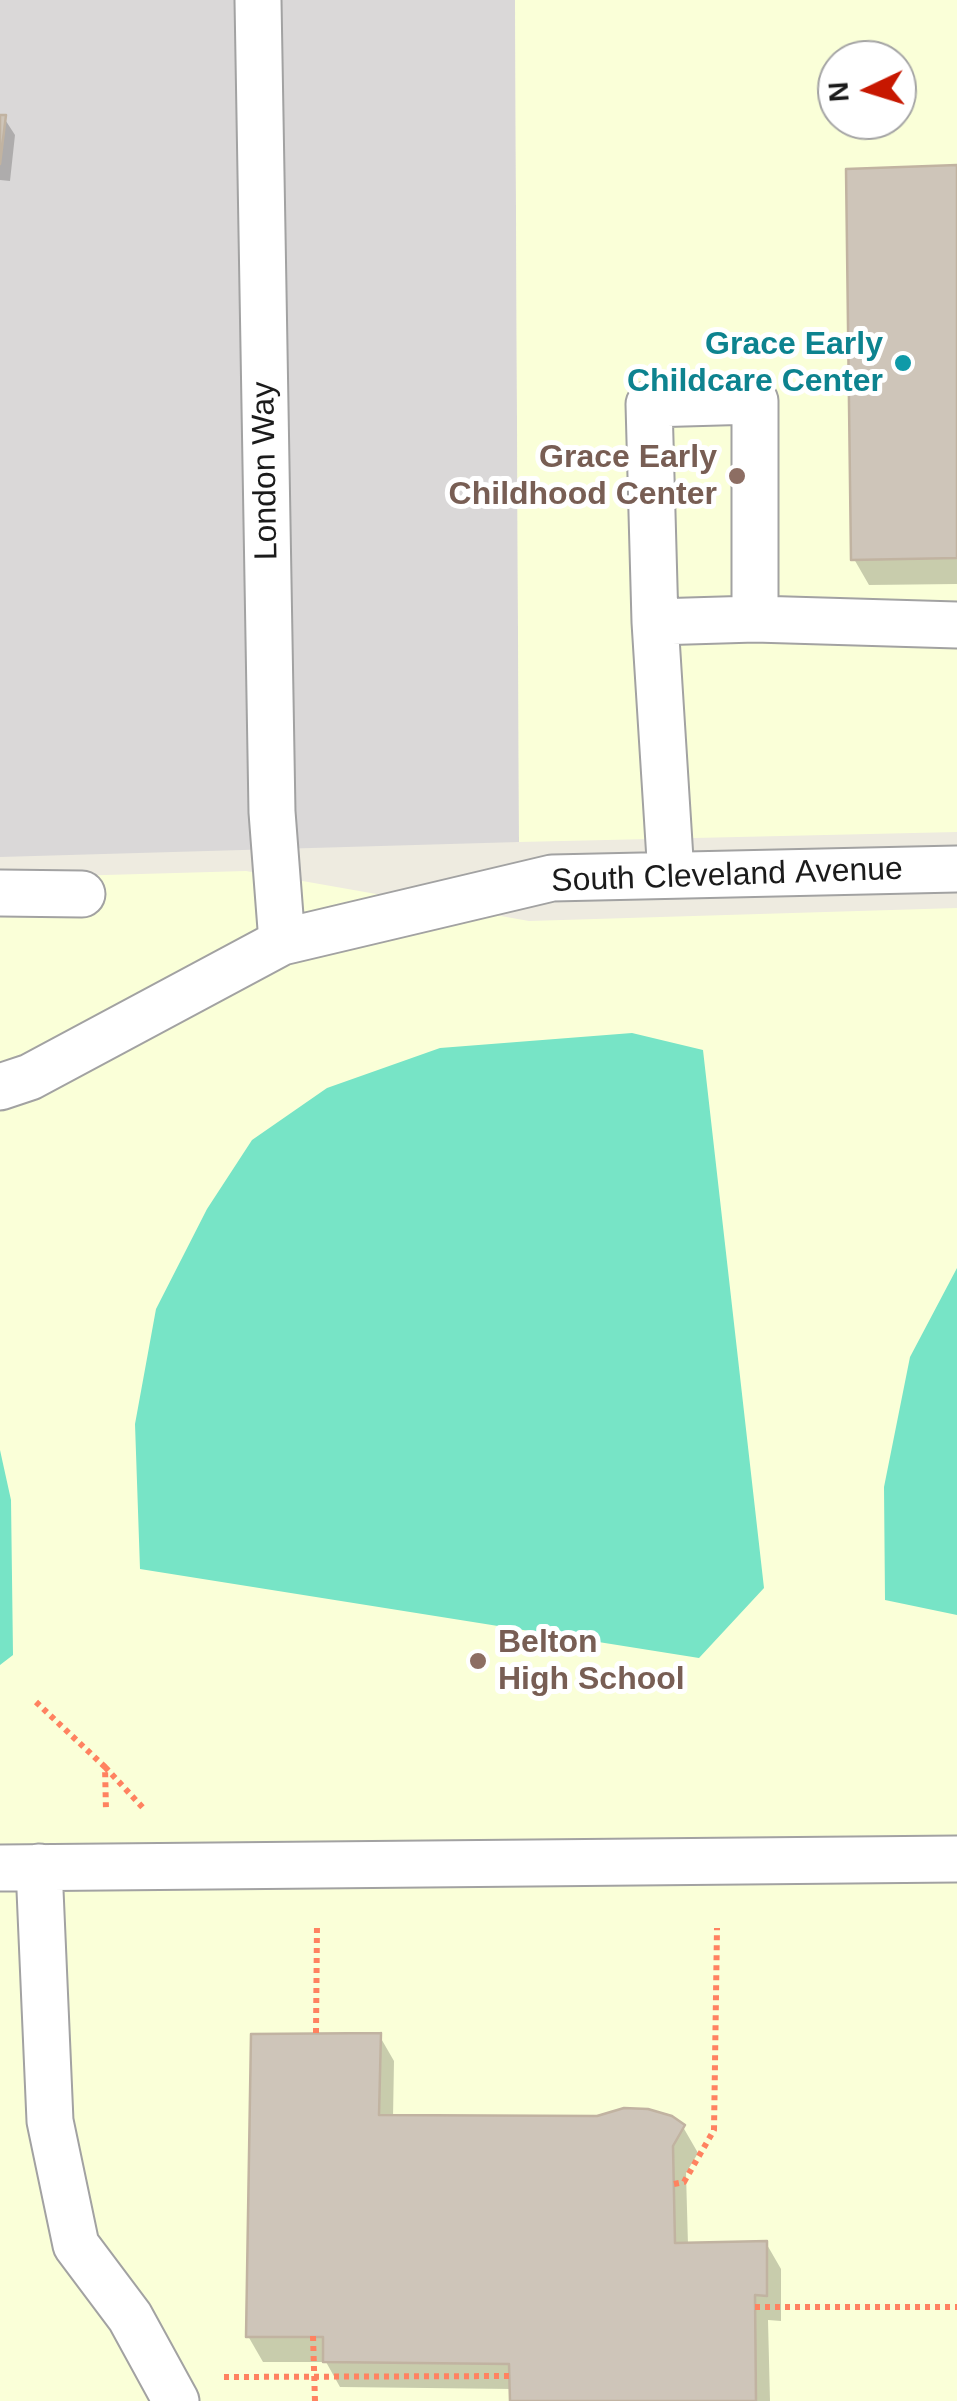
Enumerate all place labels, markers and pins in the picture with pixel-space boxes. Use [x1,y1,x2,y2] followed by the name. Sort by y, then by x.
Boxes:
[627,326,883,401] place label: Grace Early Childcare Center
[892,352,914,374] marker: Grace Early Childcare Center
[449,439,717,514] place label: Grace Early Childhood Center
[726,465,748,487] marker: Grace Early Childhood Center
[498,1624,685,1699] place label: Belton High School
[467,1650,489,1672] marker: Belton High School

